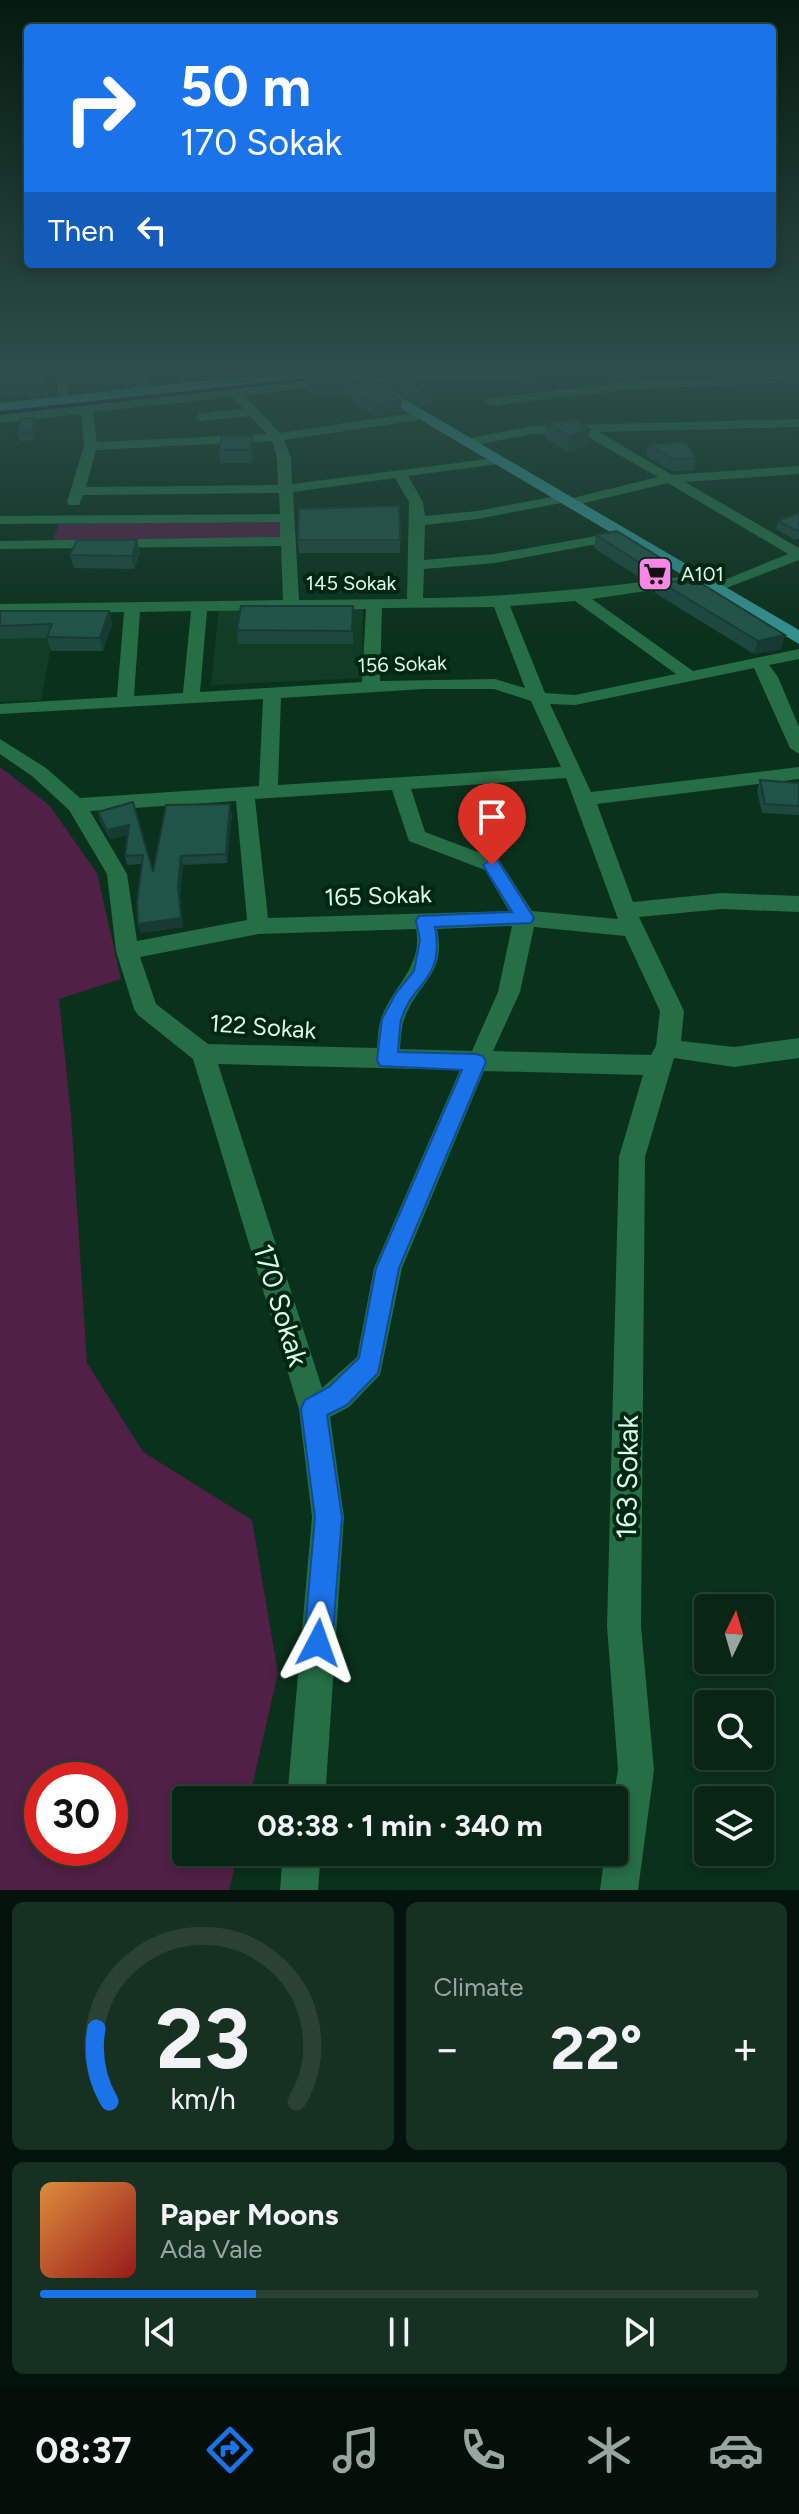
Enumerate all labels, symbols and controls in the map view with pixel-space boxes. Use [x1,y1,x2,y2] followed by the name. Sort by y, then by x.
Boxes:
[180,53,311,120] text: 50 m
[48,56,152,160] icon: right
[180,121,342,164] text: 170 Sokak
[130,208,174,252] icon: left
[48,212,114,249] text: Then
[636,555,674,593] supermarket icon: A101
[681,562,724,586] place label: A101
[306,571,396,595] street label: 145 Sokak
[357,650,447,678] street label: 156 Sokak
[458,783,526,865] pin
[470,795,514,839] icon: arrive
[324,879,432,912] street label: 165 Sokak
[209,1008,318,1045] street label: 122 Sokak
[246,1240,316,1371] street label: 170 Sokak
[609,1414,645,1539] street label: 163 Sokak
[694,1594,774,1674] north arrow
[694,1594,774,1866] map controls
[276,1601,360,1685] position arrow
[694,1690,774,1770] button: search
[24,1762,128,1866] speed limit sign: 30
[694,1786,774,1866] button: layers
[257,1807,543,1844] text: 08:38 · 1 min · 340 m
[434,1971,523,2003] text: Climate
[156,1989,250,2089] text: 23
[550,2012,642,2084] text: 22°
[434,2022,461,2075] text: −
[732,2022,759,2075] text: +
[170,2082,235,2116] text: km/h
[160,2196,339,2233] text: Paper Moons
[160,2233,263,2265] text: Ada Vale
[138,2310,182,2354] icon: previous
[377,2310,421,2354] icon: pause
[617,2310,661,2354] icon: next
[202,2422,258,2478] icon: directions
[328,2422,384,2478] icon: music
[455,2422,511,2478] icon: phone
[581,2422,637,2478] icon: climate
[708,2422,764,2478] icon: car
[35,2429,131,2472] text: 08:37

